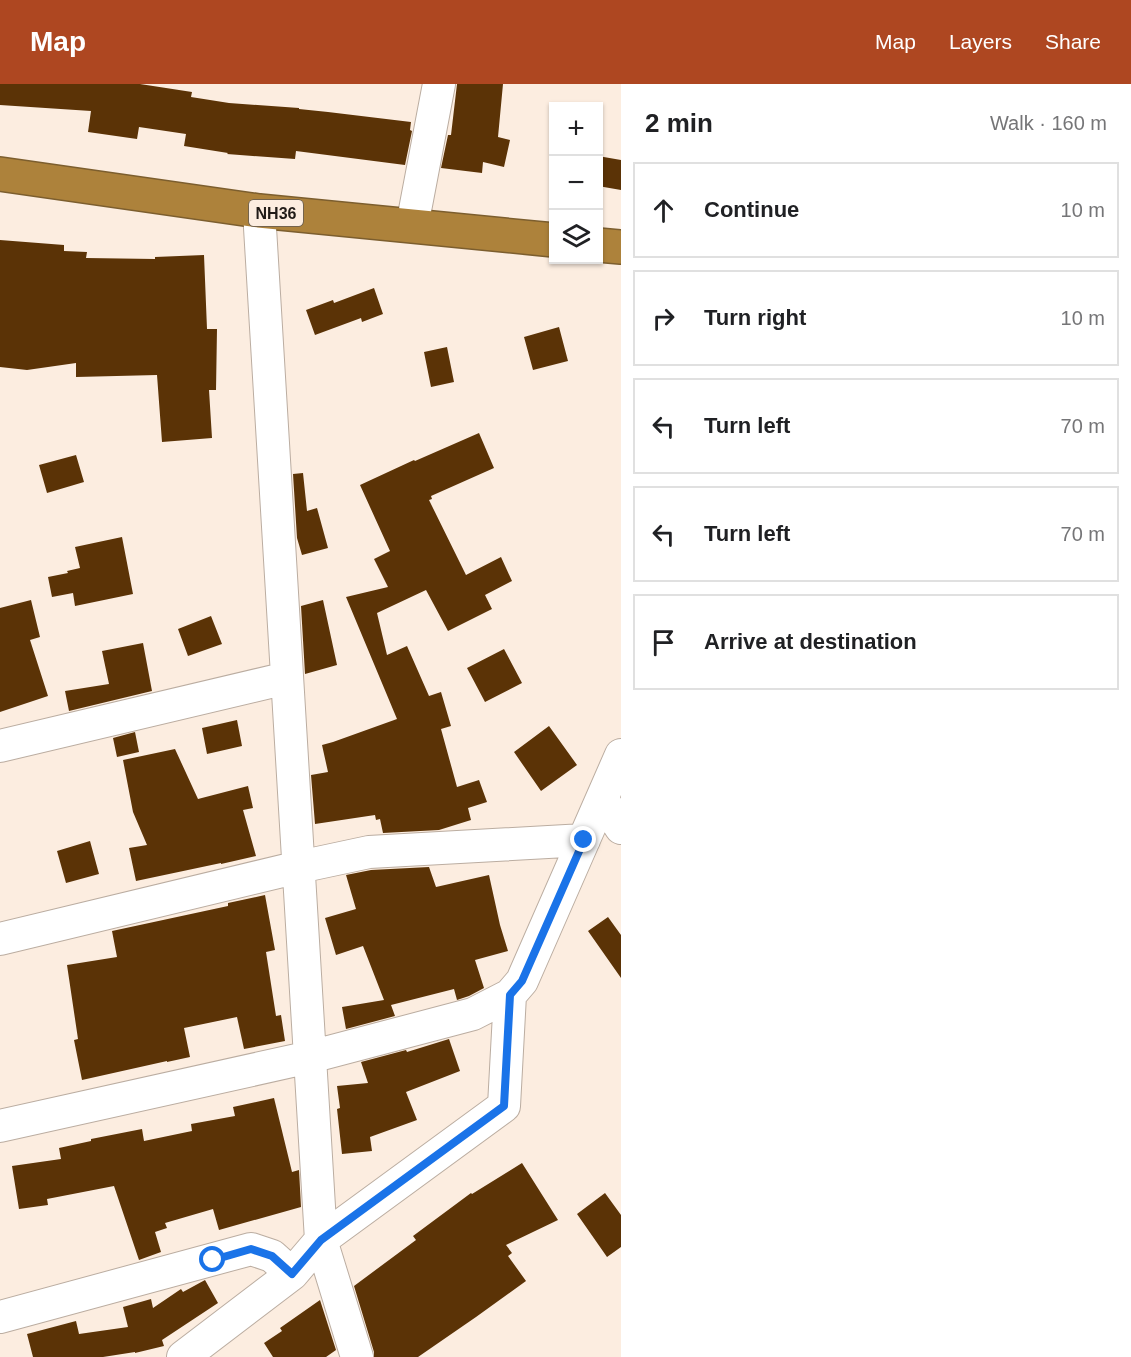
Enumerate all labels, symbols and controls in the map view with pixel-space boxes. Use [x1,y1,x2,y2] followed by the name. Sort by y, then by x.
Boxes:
[30,26,86,57] text: Map
[875,30,916,53] text: Map
[949,30,1012,53] text: Layers
[1045,30,1101,53] text: Share
[549,102,603,264] map controls
[549,102,603,156] button: +
[645,108,713,138] text: 2 min
[990,112,1107,134] text: Walk · 160 m
[549,156,603,210] button: −
[647,194,680,227] icon: ahead
[704,197,799,222] text: Continue
[1061,199,1105,221] text: 10 m
[249,200,303,226] road number: NH36
[549,210,603,264] button: layers
[647,302,680,335] icon: right
[704,305,806,330] text: Turn right
[1061,307,1105,329] text: 10 m
[647,410,680,443] icon: left
[704,413,790,438] text: Turn left
[1061,415,1105,437] text: 70 m
[647,518,680,551] icon: left
[704,521,790,546] text: Turn left
[1061,523,1105,545] text: 70 m
[647,626,680,659] icon: arrive
[704,629,917,654] text: Arrive at destination
[570,826,596,852] route end
[199,1246,225,1272] route start

